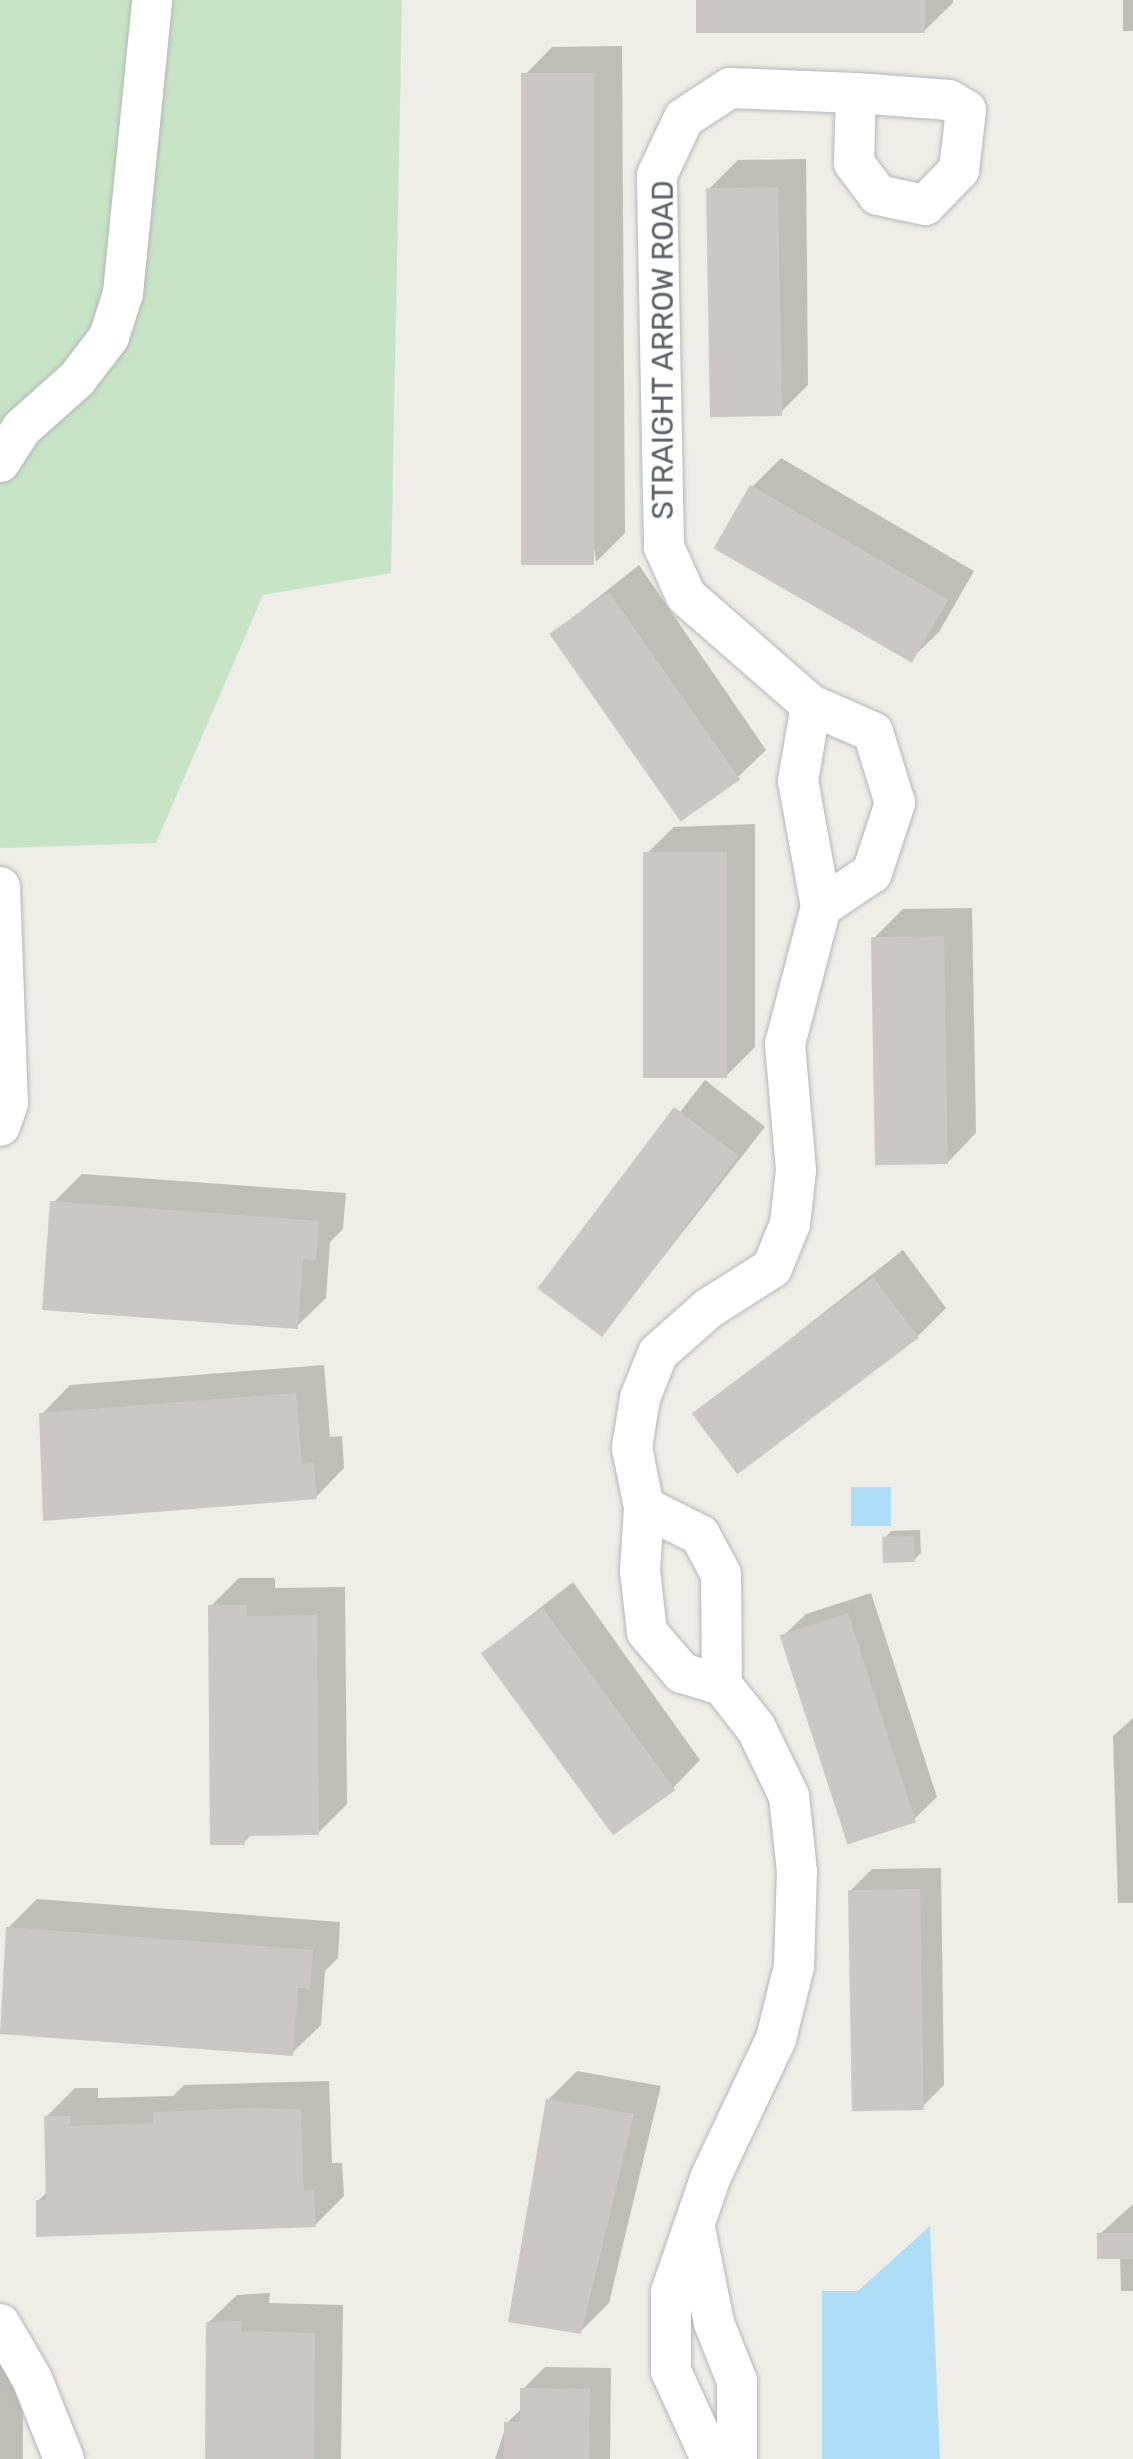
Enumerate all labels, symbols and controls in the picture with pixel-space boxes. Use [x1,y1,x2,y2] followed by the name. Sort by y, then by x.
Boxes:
[645,179,681,521] street label: STRAIGHT ARROW ROAD

